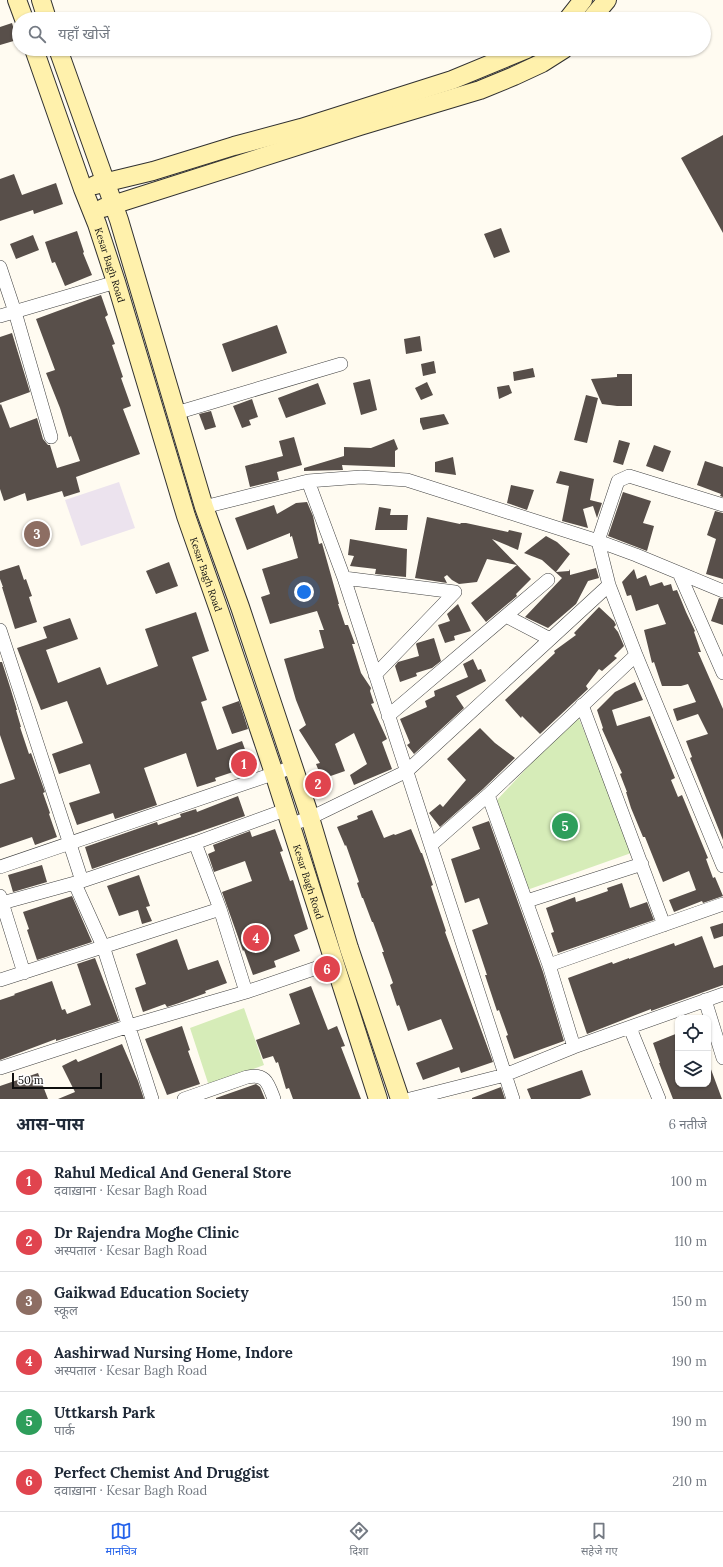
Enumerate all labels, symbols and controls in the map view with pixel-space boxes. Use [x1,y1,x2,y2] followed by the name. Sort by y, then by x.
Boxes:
[12,12,711,56] search box
[26,23,48,45] icon: search
[58,24,110,43] text: यहाँ खोजें
[92,226,128,304] street label: Kesar Bagh Road
[24,519,50,549] pin: 3
[187,535,225,613] street label: Kesar Bagh Road
[294,582,314,602] your location
[231,749,257,779] pin: 1
[305,769,331,799] pin: 2
[552,811,578,841] pin: 5
[291,843,327,921] street label: Kesar Bagh Road
[243,923,269,953] pin: 4
[314,954,340,984] pin: 6
[675,1015,711,1087] map controls
[675,1015,711,1051] button: locate
[675,1051,711,1087] button: layers
[12,1071,102,1090] scale bar
[18,1073,44,1087] text: 50 m
[16,1113,84,1135] text: आस-पास
[668,1116,707,1133] text: 6 नतीजे
[54,1163,291,1182] text: Rahul Medical And General Store
[26,1173,32,1190] text: 1
[671,1173,707,1190] text: 100 m
[54,1182,207,1199] text: दवाख़ाना · Kesar Bagh Road
[54,1223,239,1242] text: Dr Rajendra Moghe Clinic
[26,1233,32,1250] text: 2
[674,1233,707,1250] text: 110 m
[54,1242,207,1259] text: अस्पताल · Kesar Bagh Road
[54,1283,249,1302] text: Gaikwad Education Society
[25,1293,33,1310] text: 3
[672,1293,707,1310] text: 150 m
[54,1302,78,1319] text: स्कूल
[54,1343,293,1362] text: Aashirwad Nursing Home, Indore
[25,1353,33,1370] text: 4
[672,1353,707,1370] text: 190 m
[54,1362,207,1379] text: अस्पताल · Kesar Bagh Road
[54,1403,155,1422] text: Uttkarsh Park
[25,1413,33,1430] text: 5
[672,1413,707,1430] text: 190 m
[54,1422,75,1439] text: पार्क
[54,1463,269,1482] text: Perfect Chemist And Druggist
[25,1473,33,1490] text: 6
[672,1473,707,1490] text: 210 m
[54,1482,207,1499] text: दवाख़ाना · Kesar Bagh Road
[105,1520,137,1559] tab: मानचित्र
[348,1520,370,1559] tab: दिशा
[581,1520,617,1559] tab: सहेजे गए

